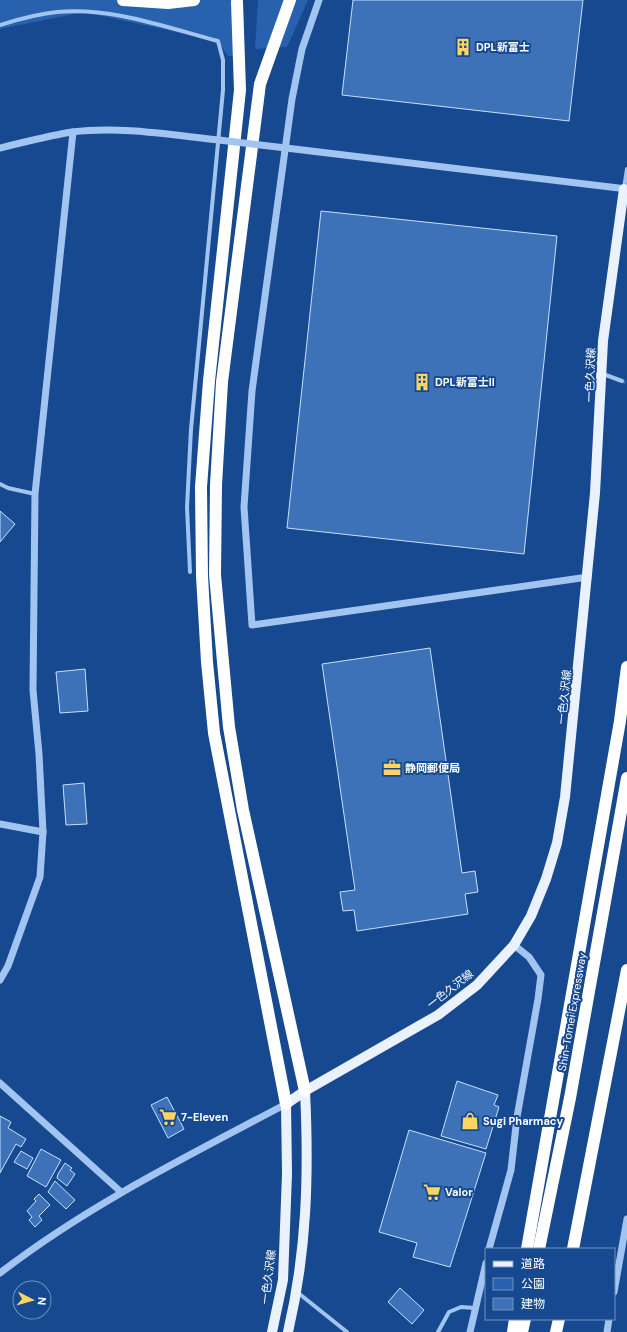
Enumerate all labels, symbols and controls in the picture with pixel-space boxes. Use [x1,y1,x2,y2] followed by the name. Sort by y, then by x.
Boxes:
[453,37,473,57] building icon: DPL新富士
[476,40,530,54] place label: DPL新富士
[582,347,598,403] street label: 一色久沢線
[412,372,432,392] building icon: DPL新富士II
[435,375,495,389] place label: DPL新富士II
[554,669,574,725] street label: 一色久沢線
[382,758,402,778] office icon: 静岡郵便局
[405,761,460,775] place label: 静岡郵便局
[555,952,589,1072] street label: Shin-Tomei Expressway
[424,967,476,1011] street label: 一色久沢線
[158,1107,178,1127] supermarket icon: 7-Eleven
[181,1110,228,1124] place label: 7-Eleven
[460,1111,480,1131] shop icon: Sugi Pharmacy
[483,1114,564,1128] place label: Sugi Pharmacy
[422,1182,442,1202] supermarket icon: Valor
[445,1185,473,1199] place label: Valor
[485,1248,615,1320] legend
[258,1249,278,1305] street label: 一色久沢線
[521,1256,545,1272] text: 道路
[521,1276,545,1292] text: 公園
[12,1280,52,1320] north arrow
[35,1296,49,1306] text: N
[521,1296,545,1312] text: 建物

